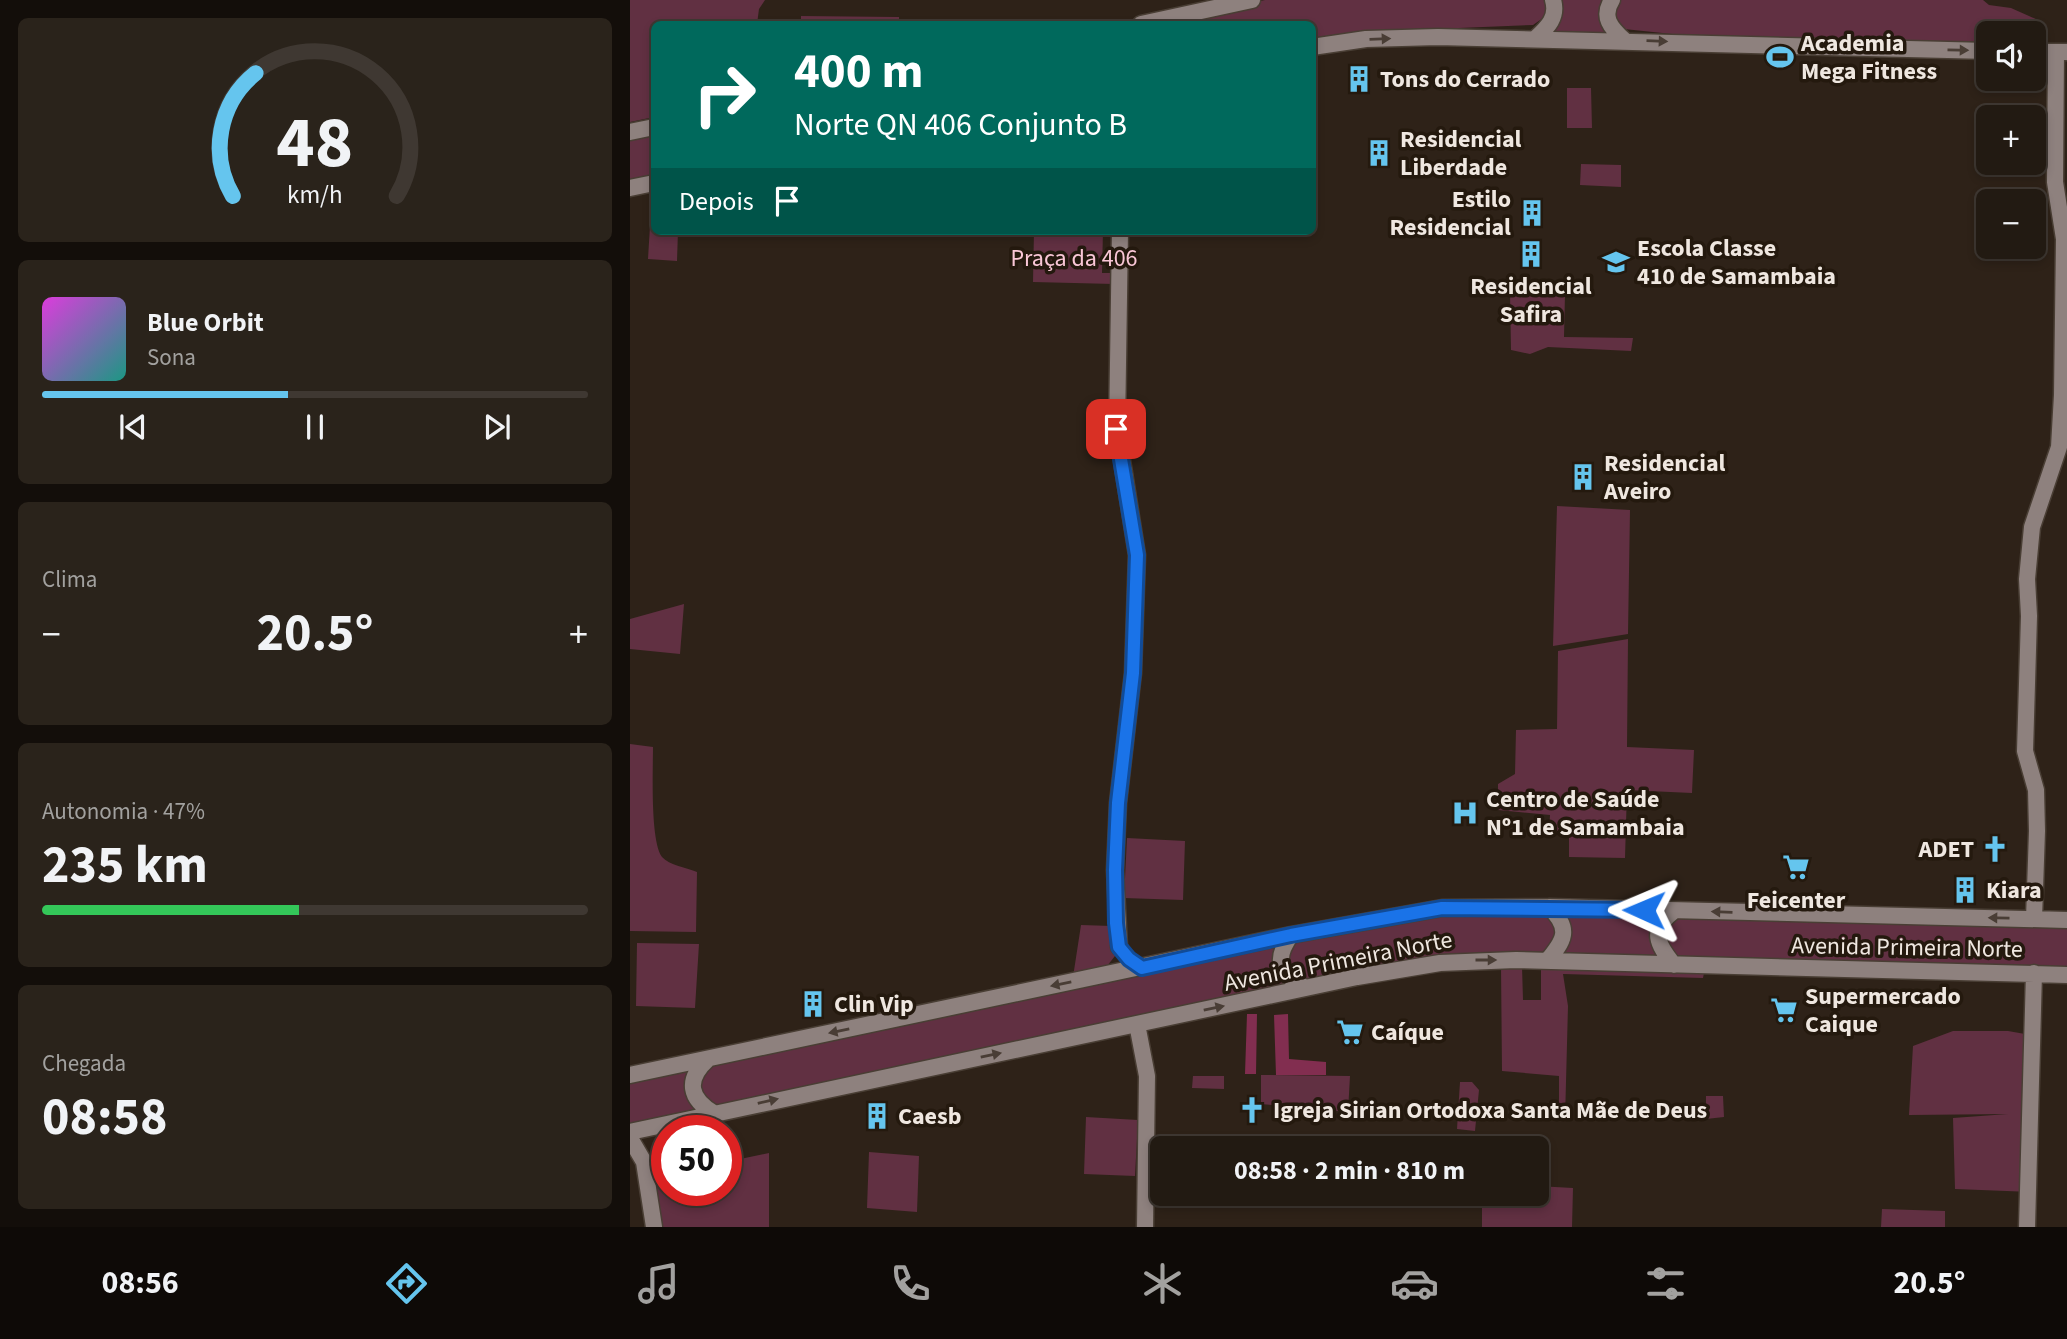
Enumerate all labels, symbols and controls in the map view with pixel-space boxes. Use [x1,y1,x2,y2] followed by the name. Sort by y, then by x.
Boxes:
[1976,21,2046,259] map controls
[1976,21,2046,91] button: sound
[1800,26,1937,89] place label: Academia Mega Fitness
[1369,33,1391,44] one-way arrow
[1646,36,1668,47] one-way arrow
[794,37,923,107] text: 400 m
[1765,42,1795,72] sports icon: Academia Mega Fitness
[1947,44,1969,56] one-way arrow
[679,49,770,140] icon: right
[1380,62,1550,97] place label: Tons do Cerrado
[1344,64,1374,94] building icon: Tons do Cerrado
[277,91,353,195] text: 48
[794,102,1127,148] text: Norte QN 406 Conjunto B
[1976,105,2046,175] button: +
[1400,122,1522,185] place label: Residencial Liberdade
[1364,138,1394,168] building icon: Residencial Liberdade
[287,177,343,213] text: km/h
[768,182,806,220] icon: arrive
[1390,182,1511,245] place label: Estilo Residencial
[679,183,754,220] text: Depois
[1976,189,2046,259] button: −
[1517,198,1547,228] building icon: Estilo Residencial
[1637,231,1836,294] place label: Escola Classe 410 de Samambaia
[1516,239,1546,269] building icon: Residencial Safira
[1010,241,1138,276] park label: Praça da 406
[1601,247,1631,277] school or university icon: Escola Classe 410 de Samambaia
[1470,269,1592,332] place label: Residencial Safira
[147,304,264,341] text: Blue Orbit
[147,341,196,374] text: Sona
[1086,399,1146,459] pin
[114,408,152,446] icon: previous
[296,408,334,446] icon: pause
[478,408,516,446] icon: next
[1097,410,1135,448] icon: arrive
[1603,446,1726,509] place label: Residencial Aveiro
[1568,462,1598,492] building icon: Residencial Aveiro
[42,563,97,596] text: Clima
[257,597,373,671] text: 20.5°
[42,608,61,662] text: −
[569,608,588,662] text: +
[1486,782,1685,845] place label: Centro de Saúde Nº1 de Samambaia
[42,795,205,828] text: Autonomia · 47%
[1450,798,1480,828] hospital icon: Centro de Saúde Nº1 de Samambaia
[42,829,208,903] text: 235 km
[1918,832,1974,867] place label: ADET
[1980,834,2010,864] church icon: ADET
[1781,852,1811,882] supermarket icon: Feicenter
[1607,873,1681,947] position arrow
[1986,873,2042,908] place label: Kiara
[1950,875,1980,905] building icon: Kiara
[1747,883,1846,918] place label: Feicenter
[1711,907,1733,918] one-way arrow
[1988,912,2010,924] one-way arrow
[1221,922,1455,1001] street label: Avenida Primeira Norte
[1791,928,2023,967] street label: Avenida Primeira Norte
[1475,954,1497,966] one-way arrow
[1050,978,1072,989] one-way arrow
[1805,979,1961,1042] place label: Supermercado Caique
[834,987,914,1022] place label: Clin Vip
[798,989,828,1019] building icon: Clin Vip
[1769,995,1799,1025] supermarket icon: Supermercado Caique
[1203,1002,1225,1013] one-way arrow
[1371,1015,1444,1050] place label: Caíque
[1335,1017,1365,1047] supermarket icon: Caíque
[828,1026,850,1037] one-way arrow
[42,1047,126,1080] text: Chegada
[980,1049,1002,1060] one-way arrow
[42,1081,167,1155] text: 08:58
[1273,1093,1707,1128] place label: Igreja Sirian Ortodoxa Santa Mãe de Deus
[1237,1095,1267,1125] church icon: Igreja Sirian Ortodoxa Santa Mãe de Deus
[758,1096,780,1107] one-way arrow
[898,1099,961,1134] place label: Caesb
[862,1101,892,1131] building icon: Caesb
[651,1115,742,1206] speed limit sign: 50
[1234,1152,1465,1189] text: 08:58 · 2 min · 810 m
[382,1259,431,1308] icon: directions
[634,1259,683,1308] icon: music
[886,1259,935,1308] icon: phone
[1138,1259,1187,1308] icon: climate
[1390,1259,1439,1308] icon: car
[1641,1259,1690,1308] icon: filters
[101,1260,179,1306] text: 08:56
[1893,1260,1965,1306] text: 20.5°

